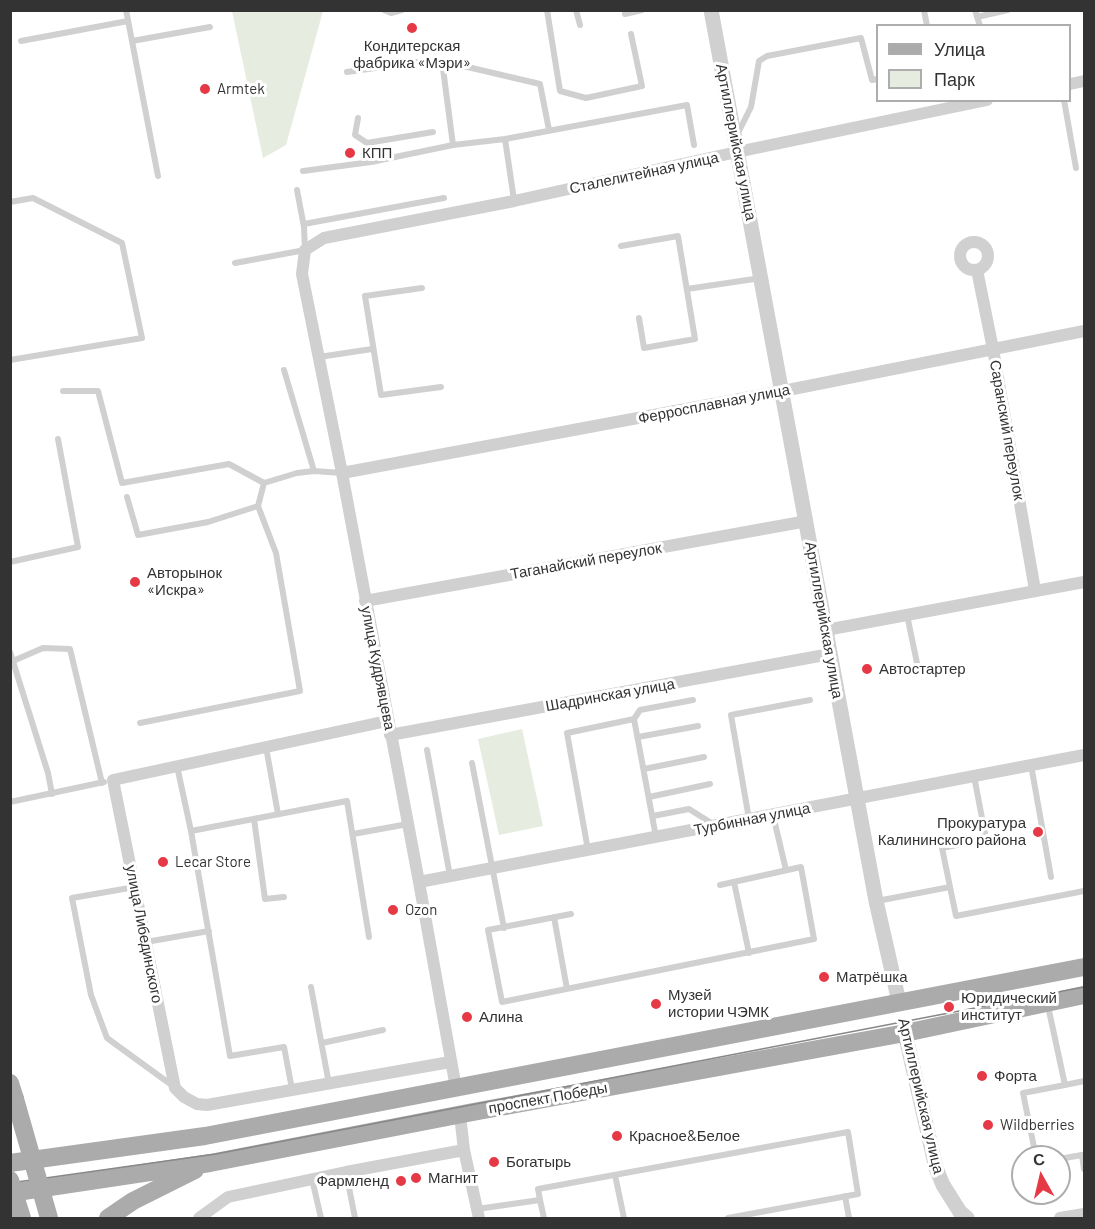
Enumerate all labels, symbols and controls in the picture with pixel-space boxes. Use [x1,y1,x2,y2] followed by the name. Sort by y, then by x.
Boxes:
[405,21,419,35] marker: Кондитерская фабрика «Мэри»
[876,24,1071,102] legend
[353,37,471,72] place label: Кондитерская фабрика «Мэри»
[934,38,985,60] text: Улица
[712,62,760,222] street label: Артиллерийская улица
[934,68,975,90] text: Парк
[217,80,265,98] place label: Armtek
[198,82,212,96] marker: Armtek
[362,144,392,162] place label: КПП
[343,146,357,160] marker: КПП
[568,148,720,198] street label: Сталелитейная улица
[986,358,1028,502] street label: Саранский переулок
[636,380,792,428] street label: Ферросплавная улица
[509,539,663,583] street label: Таганайский переулок
[801,540,847,700] street label: Артиллерийская улица
[147,564,222,599] place label: Авторынок «Искра»
[128,575,142,589] marker: Авторынок «Искра»
[357,604,399,732] street label: улица Кудрявцева
[879,660,966,678] place label: Автостартер
[860,662,874,676] marker: Автостартер
[544,675,676,715] street label: Шадринская улица
[692,799,812,839] street label: Турбинная улица
[878,814,1026,849] place label: Прокуратура Калининского района
[1031,825,1045,839] marker: Прокуратура Калининского района
[175,853,251,871] place label: Lecar Store
[156,855,170,869] marker: Lecar Store
[122,863,166,1005] street label: улица Либединского
[405,901,437,919] place label: Ozon
[386,903,400,917] marker: Ozon
[836,968,907,986] place label: Матрёшка
[817,970,831,984] marker: Матрёшка
[668,986,769,1021] place label: Музей истории ЧЭМК
[961,989,1057,1024] place label: Юридический институт
[649,997,663,1011] marker: Музей истории ЧЭМК
[942,1000,956,1014] marker: Юридический институт
[479,1008,523,1026] place label: Алина
[460,1010,474,1024] marker: Алина
[894,1016,948,1176] street label: Артиллерийская улица
[994,1067,1037,1085] place label: Форта
[975,1069,989,1083] marker: Форта
[487,1079,609,1117] street label: проспект Победы
[1000,1116,1075,1134] place label: Wildberries
[981,1118,995,1132] marker: Wildberries
[629,1127,740,1145] place label: Красное&Белое
[610,1129,624,1143] marker: Красное&Белое
[1011,1145,1071,1205] north arrow
[1032,1148,1046,1169] text: С
[506,1153,571,1171] place label: Богатырь
[487,1155,501,1169] marker: Богатырь
[428,1169,478,1187] place label: Магнит
[409,1171,423,1185] marker: Магнит
[316,1172,389,1190] place label: Фармленд
[394,1174,408,1188] marker: Фармленд

